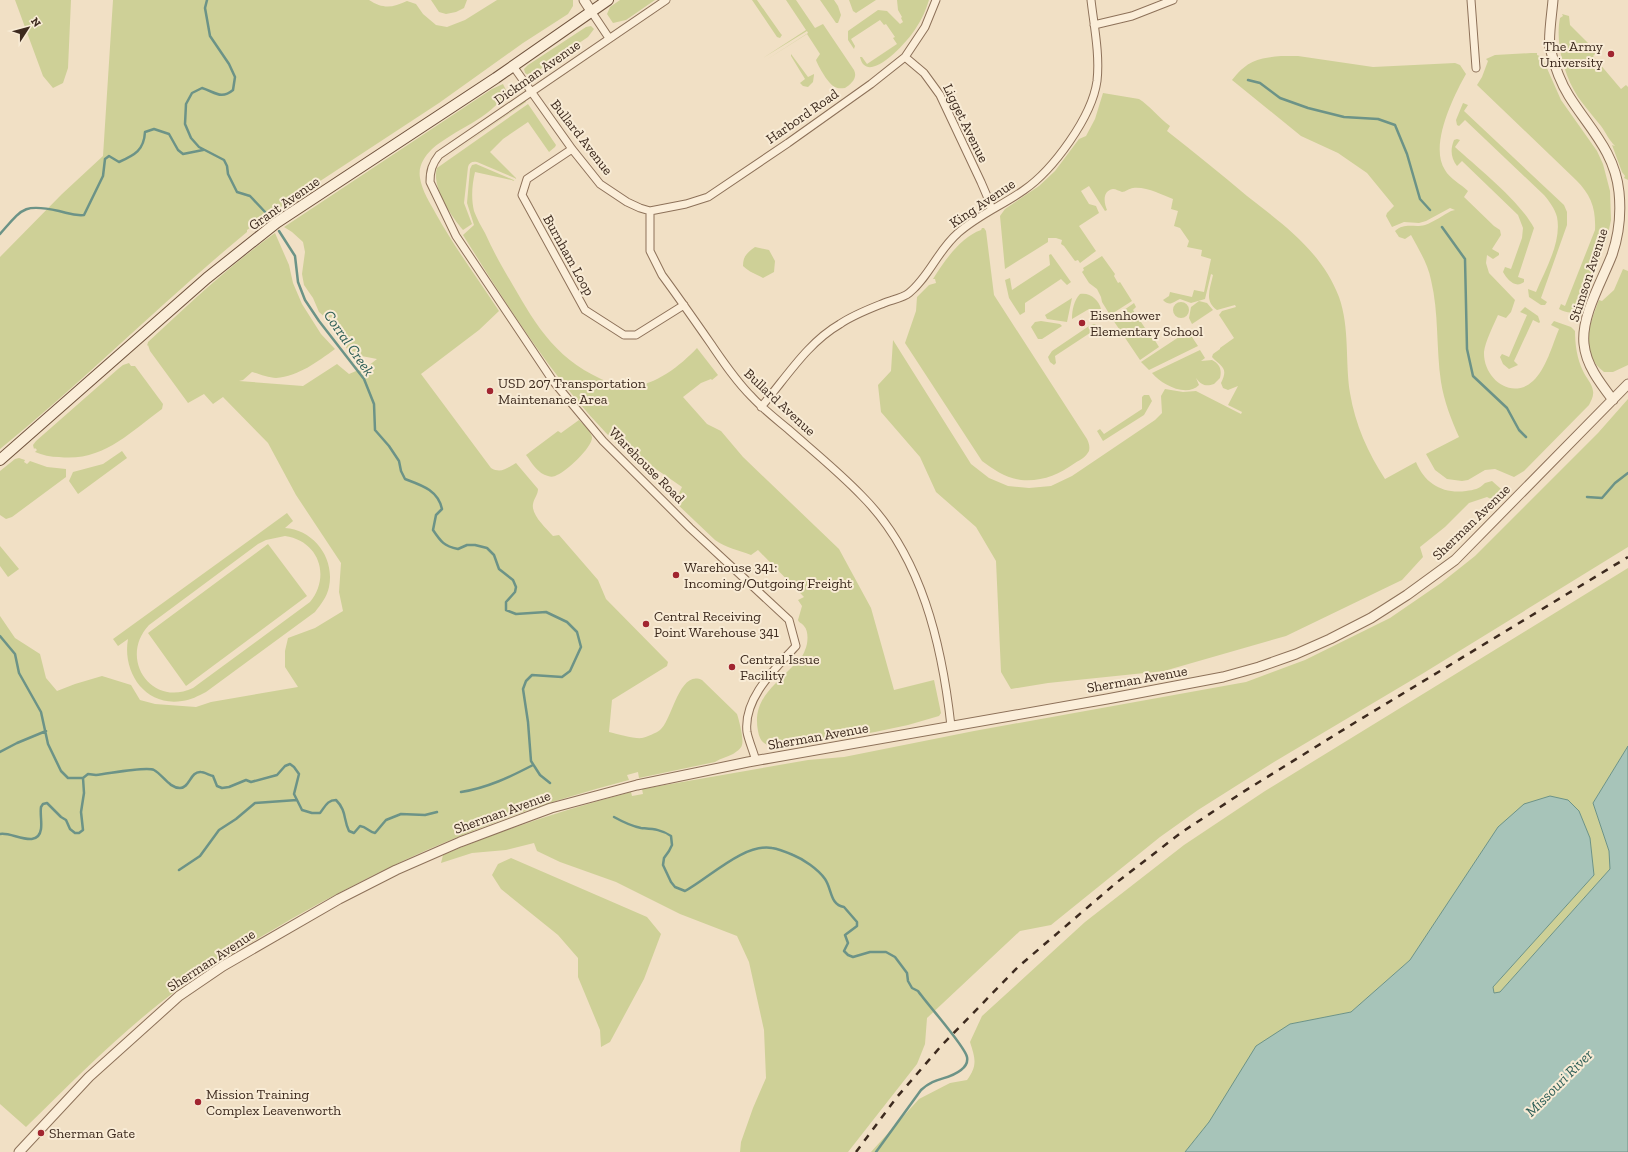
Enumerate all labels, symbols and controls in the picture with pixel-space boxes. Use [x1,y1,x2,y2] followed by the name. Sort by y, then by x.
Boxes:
[8,8,48,48] north arrow
[28,15,44,30] text: N
[491,36,584,108] street label: Dickman Avenue
[1540,38,1604,71] place label: The Army University
[1606,49,1616,59] marker: The Army University
[939,81,992,166] street label: Ligget Avenue
[763,85,842,148] street label: Harbord Road
[547,96,617,179] street label: Bullard Avenue
[246,173,323,234] street label: Grant Avenue
[946,175,1019,232] street label: King Avenue
[539,212,598,299] street label: Burnham Loop
[1565,226,1612,324] street label: Stimson Avenue
[320,307,378,379] water label: Corral Creek
[1090,307,1203,340] place label: Eisenhower Elementary School
[1077,318,1087,328] marker: Eisenhower Elementary School
[741,365,819,440] street label: Bullard Avenue
[498,375,646,408] place label: USD 207 Transportation Maintenance Area
[485,386,495,396] marker: USD 207 Transportation Maintenance Area
[605,424,688,507] street label: Warehouse Road
[1429,481,1514,564] street label: Sherman Avenue
[684,559,853,592] place label: Warehouse 341: Incoming/Outgoing Freight
[671,570,681,580] marker: Warehouse 341: Incoming/Outgoing Freight
[654,608,780,641] place label: Central Receiving Point Warehouse 341
[641,619,651,629] marker: Central Receiving Point Warehouse 341
[740,651,820,684] place label: Central Issue Facility
[727,662,737,672] marker: Central Issue Facility
[1086,662,1189,697] street label: Sherman Avenue
[767,719,870,754] street label: Sherman Avenue
[451,787,553,838] street label: Sherman Avenue
[164,925,259,995] street label: Sherman Avenue
[1522,1045,1597,1120] water label: Missouri River
[206,1086,341,1119] place label: Mission Training Complex Leavenworth
[193,1097,203,1107] marker: Mission Training Complex Leavenworth
[49,1125,135,1142] place label: Sherman Gate
[36,1128,46,1138] marker: Sherman Gate

